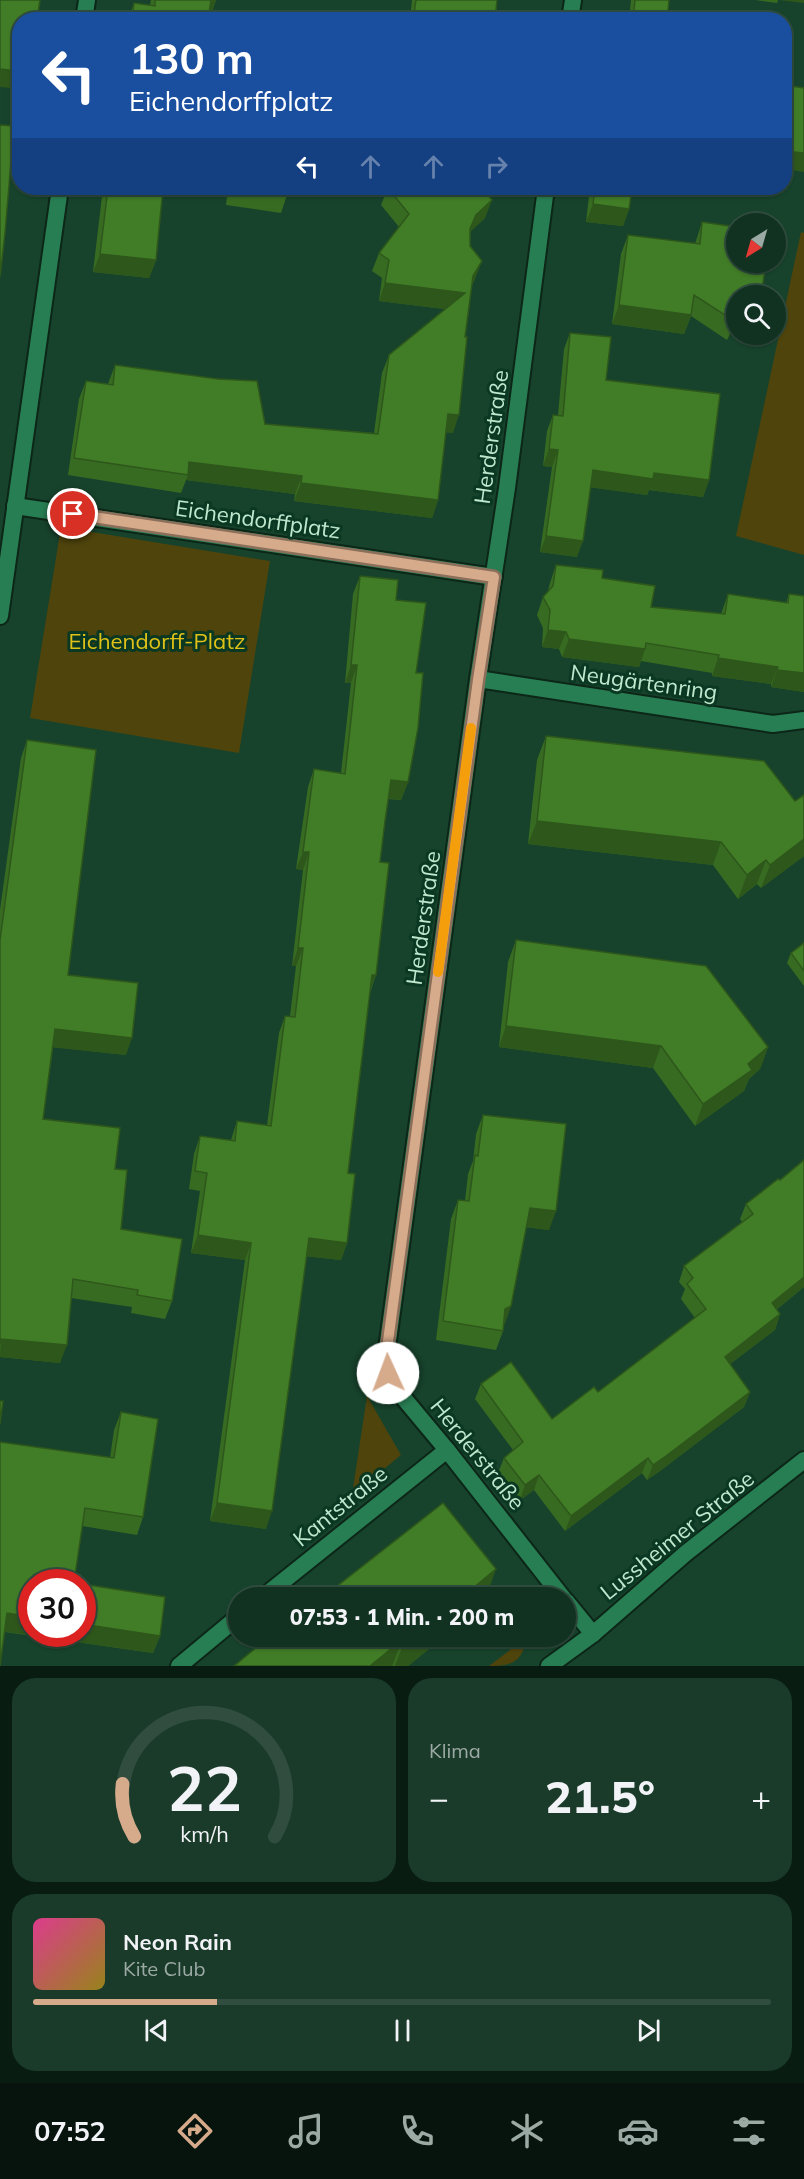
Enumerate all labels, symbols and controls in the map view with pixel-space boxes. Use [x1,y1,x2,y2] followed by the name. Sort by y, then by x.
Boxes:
[129,32,254,85] text: 130 m
[30,36,108,114] icon: left
[129,84,333,118] text: Eichendorffplatz
[291,150,324,183] icon: left
[354,150,387,183] icon: ahead
[417,150,450,183] icon: ahead
[480,150,513,183] icon: right
[726,213,786,273] north arrow
[726,213,786,345] map controls
[726,285,786,345] button: search
[468,368,514,506] street label: Herderstraße
[47,488,98,539] pin
[174,494,342,544] street label: Eichendorffplatz
[56,497,89,530] icon: arrive
[69,627,245,655] park label: Eichendorff-Platz
[569,658,719,706] street label: Neugärtenring
[400,849,446,987] street label: Herderstraße
[356,1341,420,1405] position arrow
[425,1393,531,1515] street label: Herderstraße
[287,1459,393,1553] street label: Kantstraße
[594,1464,760,1606] street label: Lussheimer Straße
[18,1569,96,1647] speed limit sign: 30
[290,1603,514,1631] text: 07:53 · 1 Min. · 200 m
[429,1738,481,1763] text: Klima
[167,1748,241,1827] text: 22
[545,1768,655,1824] text: 21.5°
[429,1777,449,1818] text: −
[751,1777,771,1818] text: +
[180,1820,228,1847] text: km/h
[123,1928,232,1956] text: Neon Rain
[123,1956,205,1981] text: Kite Club
[140,2014,173,2047] icon: previous
[386,2014,419,2047] icon: pause
[632,2014,665,2047] icon: next
[174,2110,216,2152] icon: directions
[285,2110,327,2152] icon: music
[396,2110,438,2152] icon: phone
[506,2110,548,2152] icon: climate
[617,2110,659,2152] icon: car
[728,2110,770,2152] icon: filters
[34,2114,106,2148] text: 07:52

